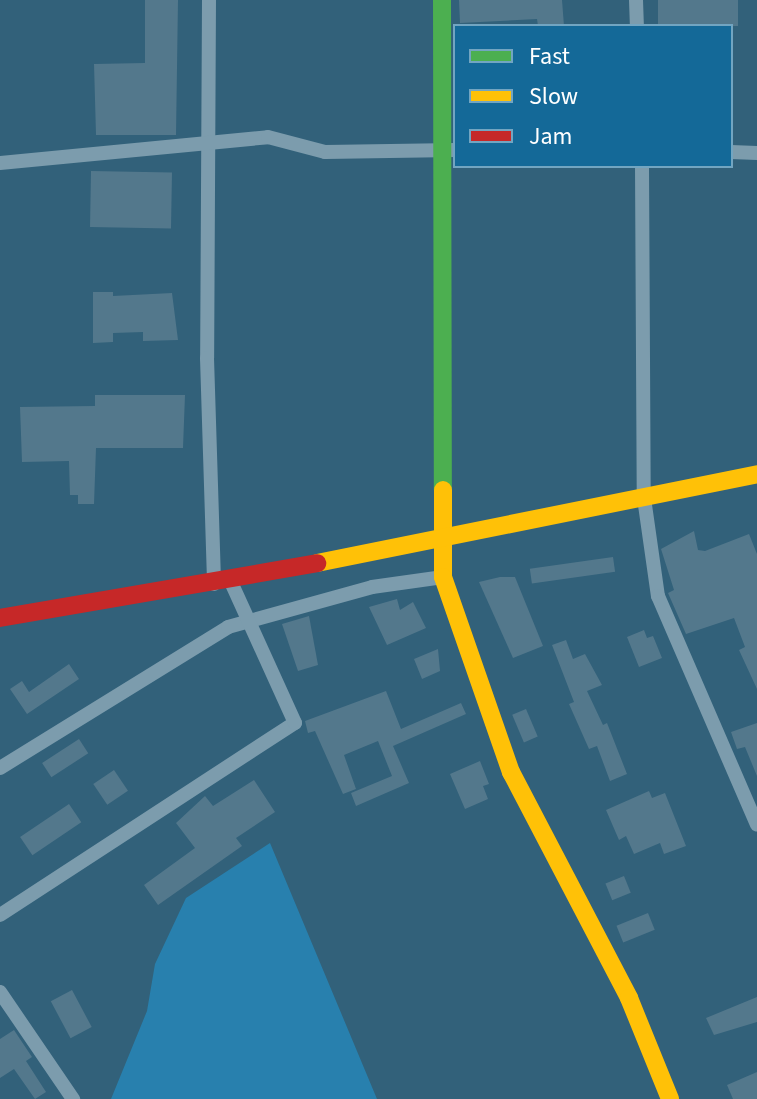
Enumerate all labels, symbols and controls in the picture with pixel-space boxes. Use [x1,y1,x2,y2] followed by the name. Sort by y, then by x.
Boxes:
[453,24,733,168] legend
[529,39,570,74] text: Fast
[529,79,578,114] text: Slow
[529,119,573,154] text: Jam

